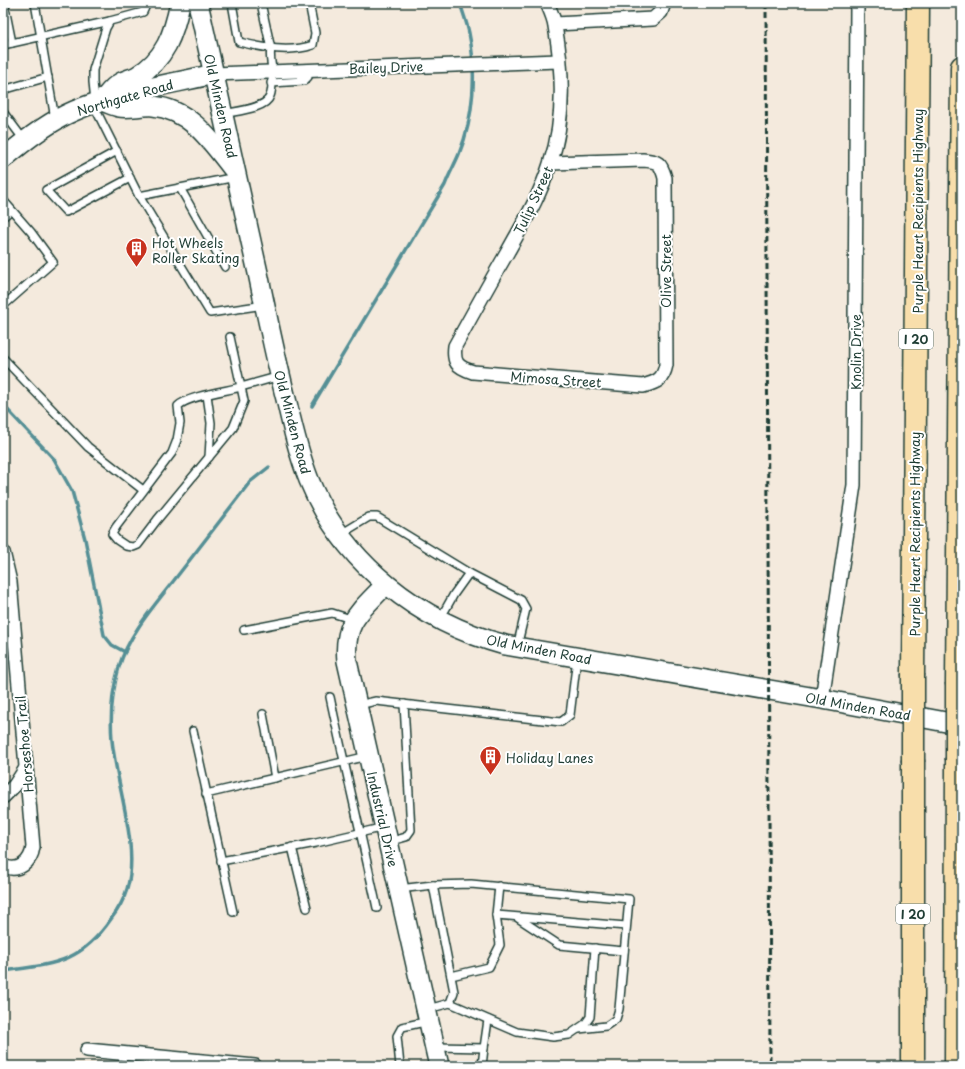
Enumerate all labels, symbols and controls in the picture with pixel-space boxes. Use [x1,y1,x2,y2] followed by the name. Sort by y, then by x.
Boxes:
[200,52,242,160] street label: Old Minden Road
[348,56,424,78] street label: Bailey Drive
[75,74,175,120] street label: Northgate Road
[908,109,927,313] street label: Purple Heart Recipients Highway
[509,163,557,237] street label: Tulip Street
[152,233,239,267] place label: Hot Wheels Roller Skating
[656,234,675,308] street label: Olive Street
[124,236,150,269] building icon: Hot Wheels Roller Skating
[846,314,865,390] street label: Knolin Drive
[899,329,933,349] road number: I 20
[510,366,602,392] street label: Mimosa Street
[270,368,316,476] street label: Old Minden Road
[905,432,924,636] street label: Purple Heart Recipients Highway
[485,629,593,669] street label: Old Minden Road
[804,687,912,725] street label: Old Minden Road
[10,695,38,793] street label: Horseshoe Trail
[478,744,504,777] building icon: Holiday Lanes
[506,748,594,767] place label: Holiday Lanes
[363,769,403,869] street label: Industrial Drive
[896,904,930,924] road number: I 20

